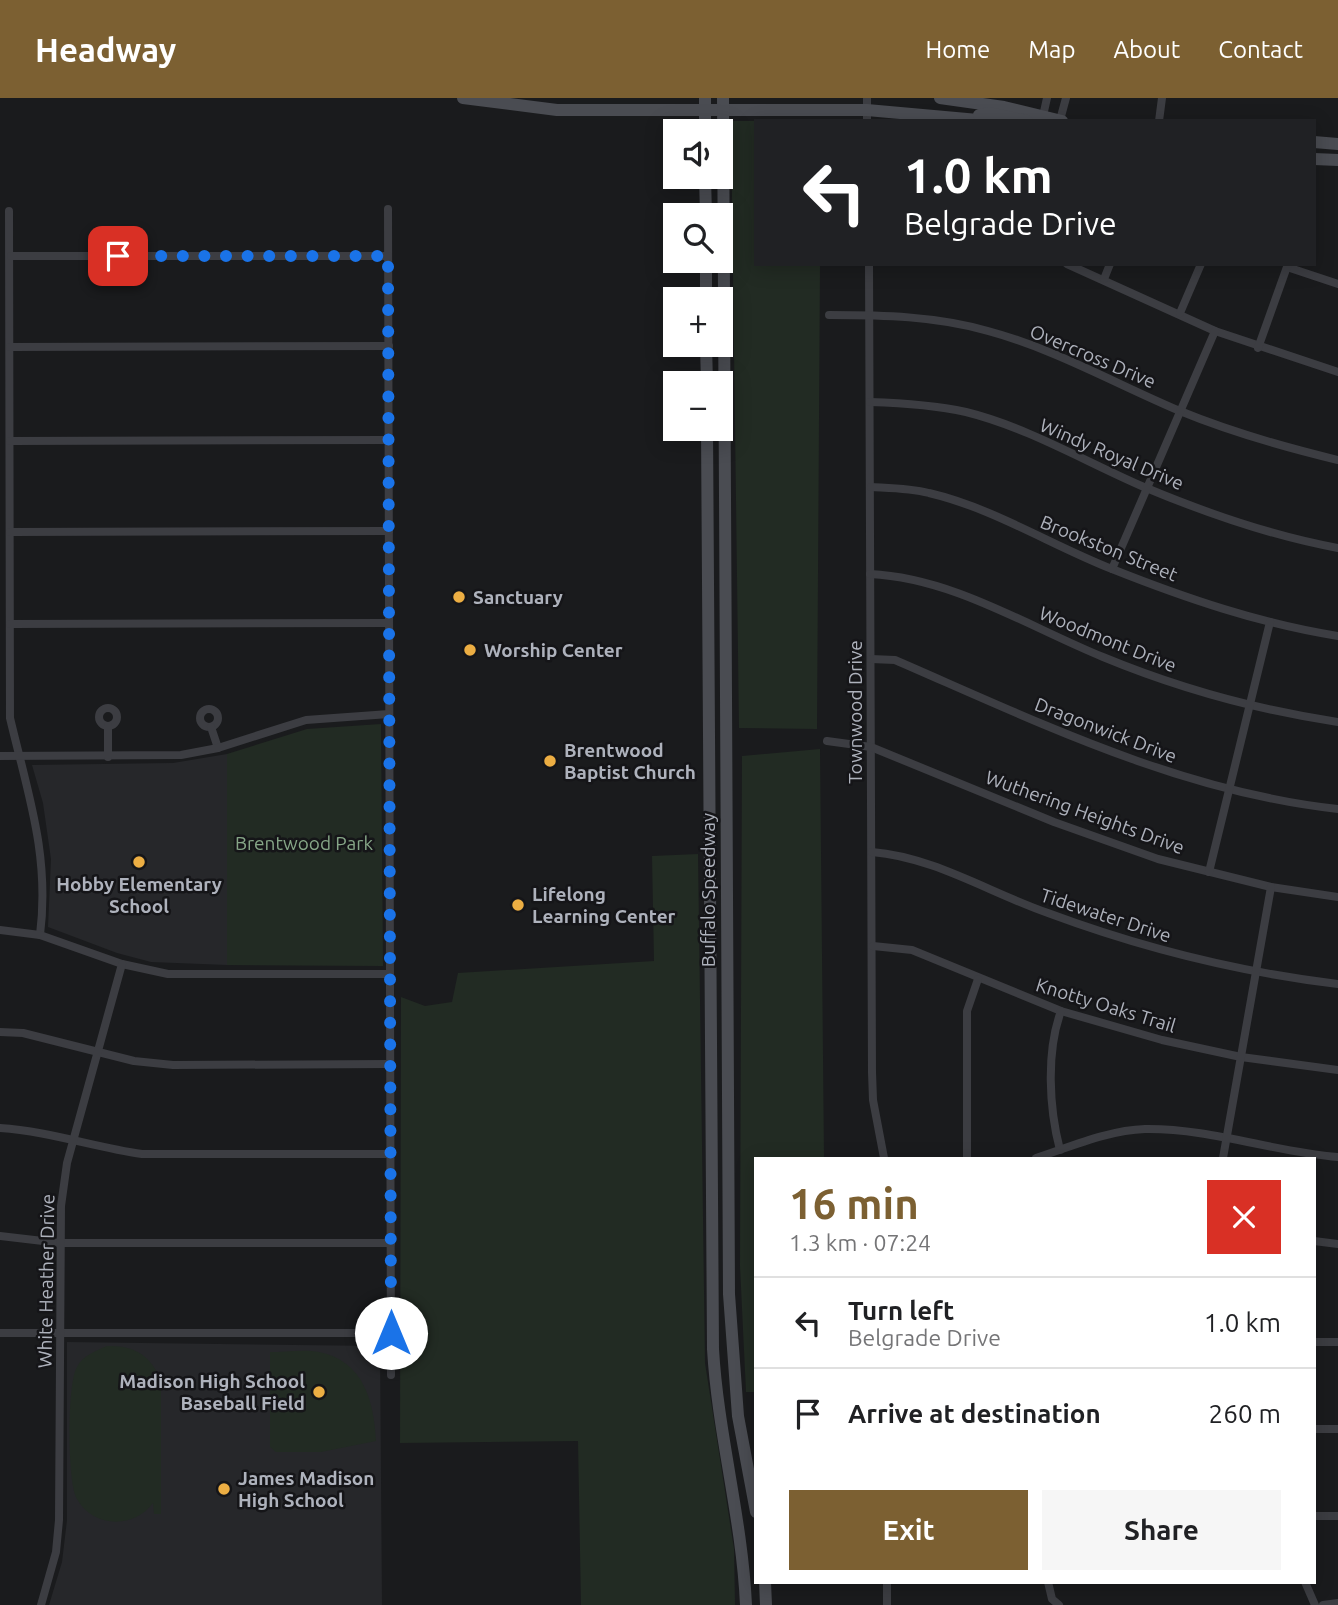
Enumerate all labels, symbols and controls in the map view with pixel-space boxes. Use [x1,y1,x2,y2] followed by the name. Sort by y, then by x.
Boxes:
[35,31,176,68] text: Headway
[925,36,990,63] text: Home
[1028,36,1075,63] text: Map
[1113,36,1180,63] text: About
[1218,36,1303,63] text: Contact
[663,119,733,441] map controls
[663,119,733,189] button: sound
[789,147,880,238] icon: left
[904,147,1053,202] text: 1.0 km
[663,203,733,273] button: search
[904,205,1117,241] text: Belgrade Drive
[88,226,148,286] pin
[99,237,137,275] icon: arrive
[663,287,733,357] button: +
[1027,320,1159,392] street label: Overcross Drive
[663,371,733,441] button: −
[1037,414,1187,494] street label: Windy Royal Drive
[1037,510,1181,586] street label: Brookston Street
[473,586,563,608] place label: Sanctuary
[451,589,467,605] marker: Sanctuary
[1036,602,1180,676] street label: Woodmont Drive
[484,639,623,661] place label: Worship Center
[844,640,866,784] street label: Townwood Drive
[462,642,478,658] marker: Worship Center
[1032,693,1180,767] street label: Dragonwick Drive
[564,739,696,783] place label: Brentwood Baptist Church
[542,753,558,769] marker: Brentwood Baptist Church
[983,766,1187,858] street label: Wuthering Heights Drive
[697,813,719,967] street label: Buffalo Speedway
[235,832,374,854] park label: Brentwood Park
[131,854,147,870] marker: Hobby Elementary School
[56,873,222,917] place label: Hobby Elementary School
[532,883,676,927] place label: Lifelong Learning Center
[1038,884,1174,946] street label: Tidewater Drive
[510,897,526,913] marker: Lifelong Learning Center
[1033,973,1179,1037] street label: Knotty Oaks Trail
[789,1180,919,1227] text: 16 min
[1207,1180,1281,1254] button: close
[33,1194,59,1368] street label: White Heather Drive
[789,1230,931,1255] text: 1.3 km · 07:24
[354,1296,428,1370] position arrow
[848,1296,954,1325] text: Turn left
[789,1304,827,1342] icon: left
[1204,1308,1281,1337] text: 1.0 km
[848,1325,1001,1350] text: Belgrade Drive
[119,1370,305,1414] place label: Madison High School Baseball Field
[311,1384,327,1400] marker: Madison High School Baseball Field
[789,1395,827,1433] icon: arrive
[848,1399,1101,1428] text: Arrive at destination
[1209,1399,1281,1428] text: 260 m
[238,1467,374,1511] place label: James Madison High School
[216,1481,232,1497] marker: James Madison High School
[789,1490,1028,1570] button: Exit
[1042,1490,1281,1570] button: Share

